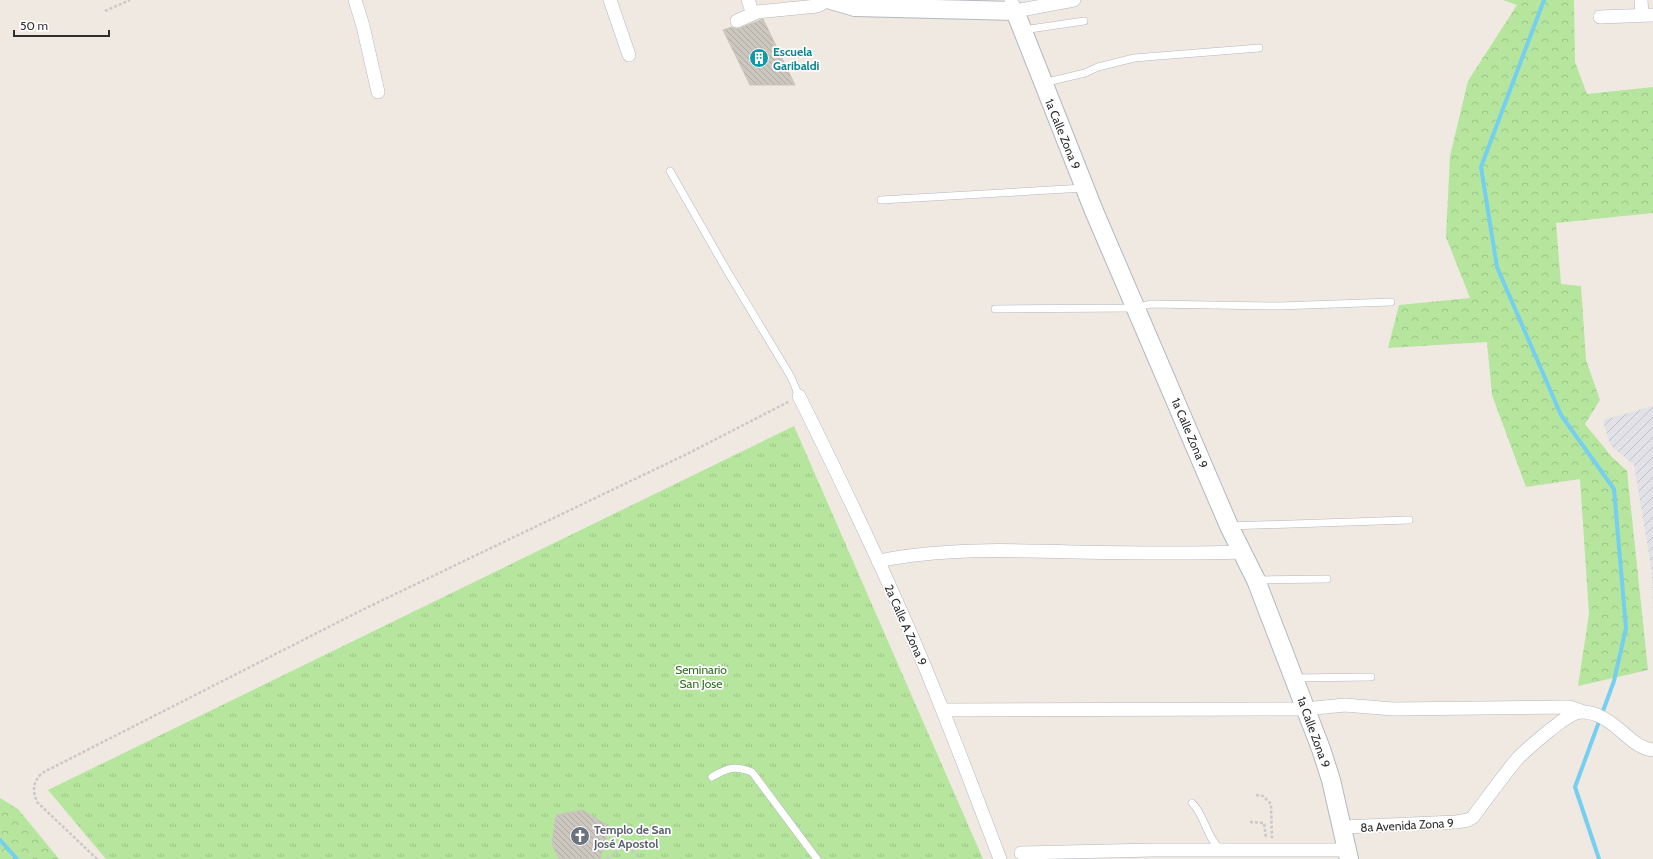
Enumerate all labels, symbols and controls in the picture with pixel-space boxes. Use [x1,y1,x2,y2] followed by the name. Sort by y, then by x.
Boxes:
[14,12,109,38] scale bar
[20,18,48,33] text: 50 m
[773,44,820,73] place label: Escuela Garibaldi
[748,47,770,69] building icon: Escuela Garibaldi
[1042,97,1084,172] street label: 1a Calle Zona 9
[1168,396,1212,471] street label: 1a Calle Zona 9
[881,582,931,668] street label: 2a Calle A Zona 9
[675,662,727,691] park label: Seminario San Jose
[1294,694,1334,770] street label: 1a Calle Zona 9
[1360,815,1454,835] street label: 8a Avenida Zona 9
[593,822,671,851] place label: Templo de San José Apostol
[569,825,591,847] church icon: Templo de San José Apostol

